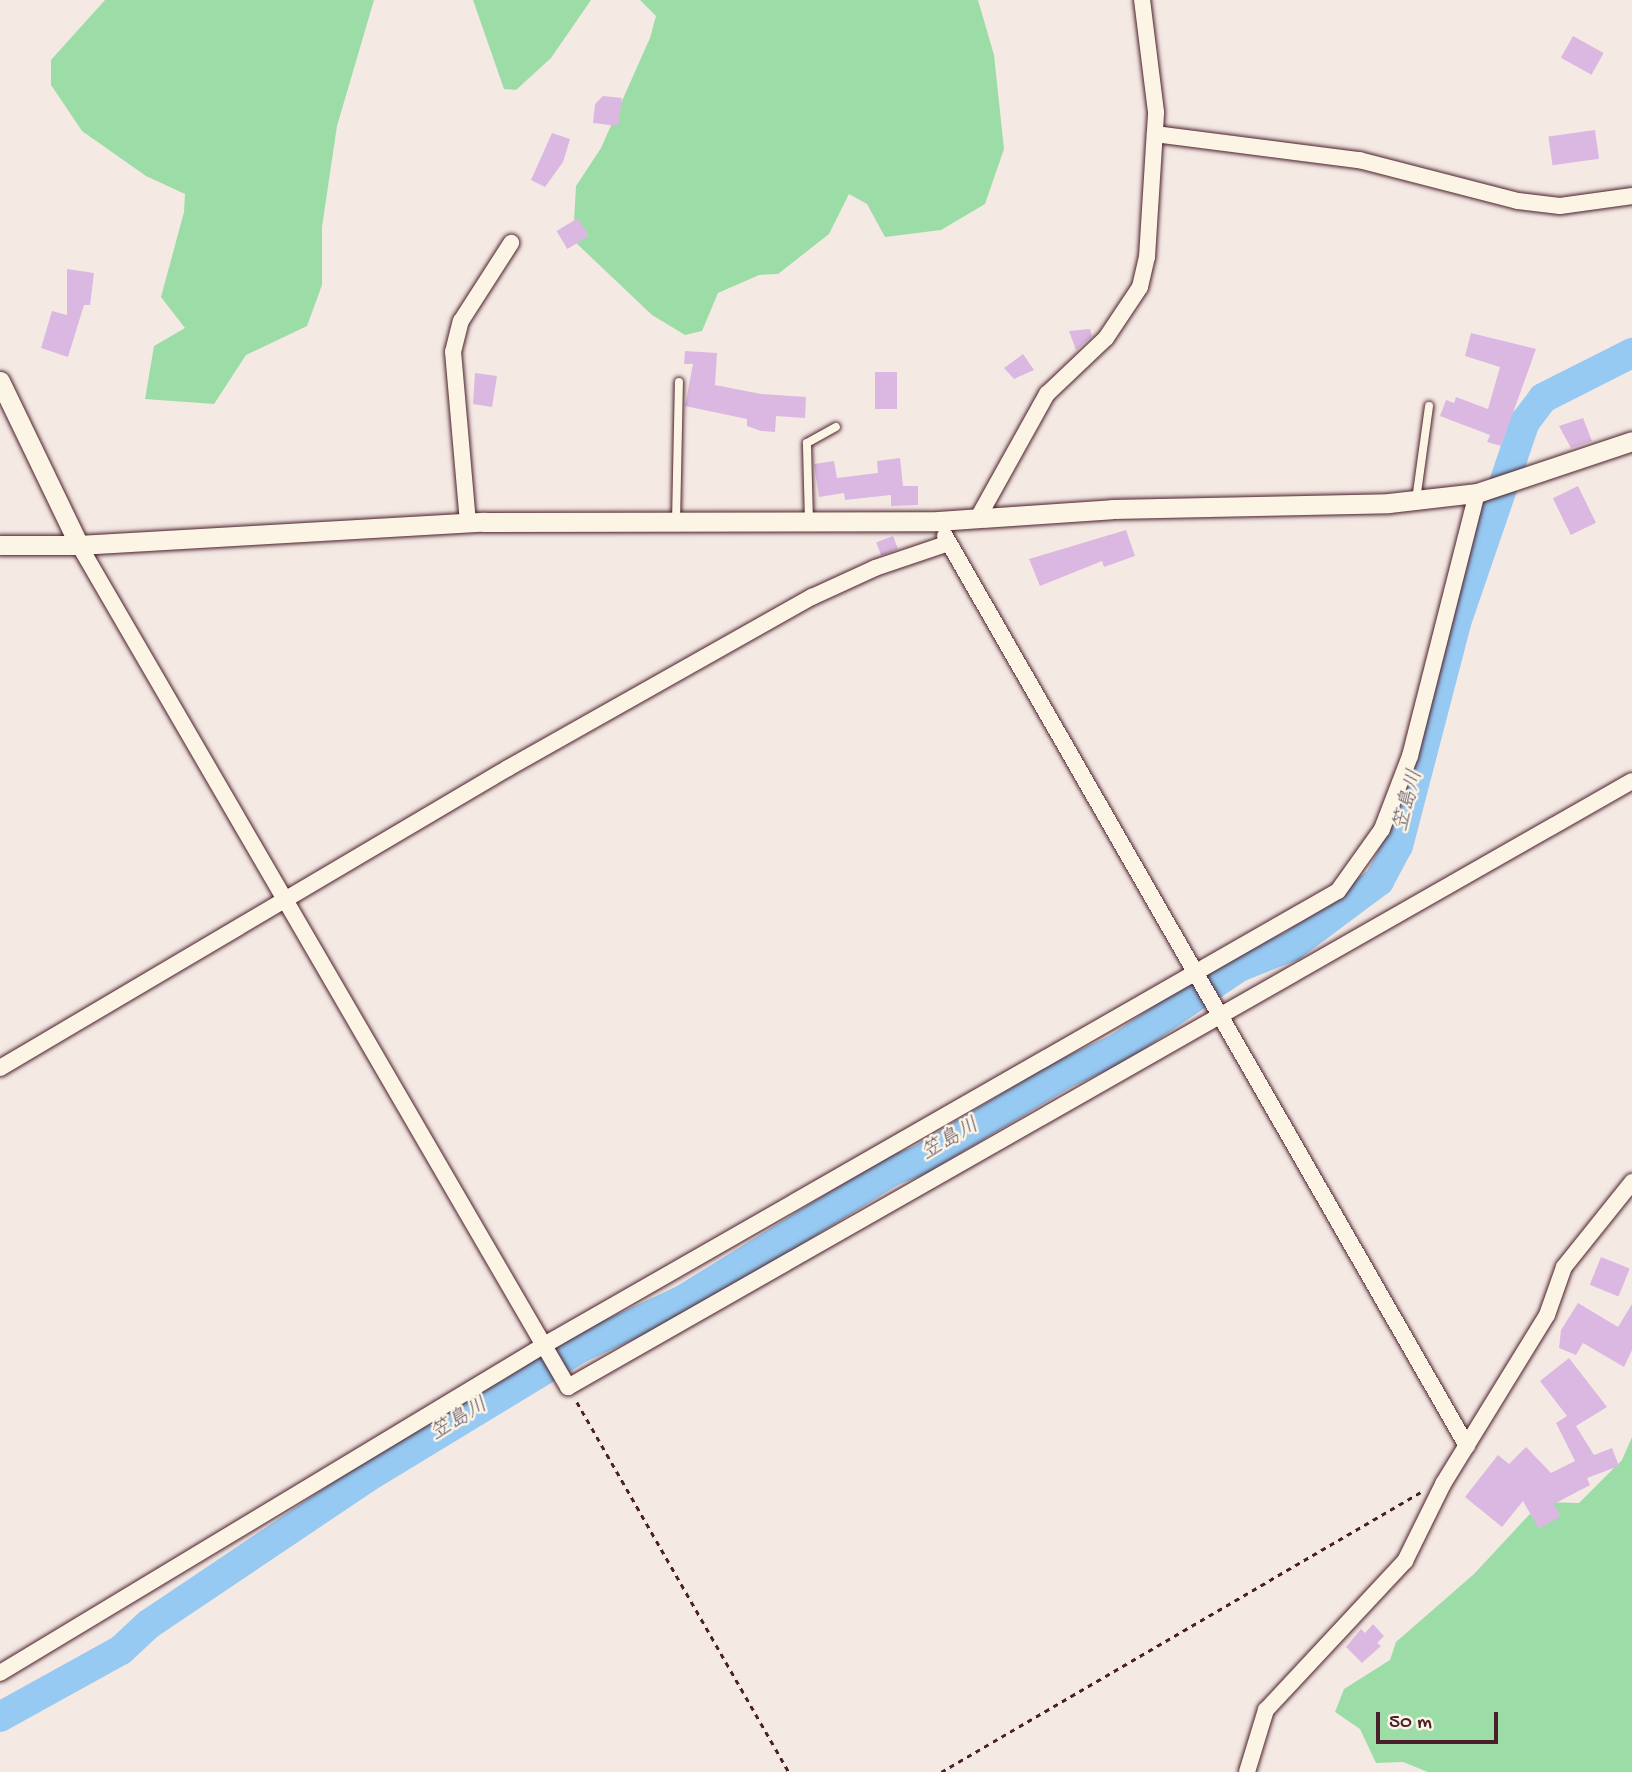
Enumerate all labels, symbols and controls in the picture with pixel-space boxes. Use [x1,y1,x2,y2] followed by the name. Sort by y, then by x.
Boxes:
[1390,767,1430,835] water label: 笠島川
[917,1114,985,1168] water label: 笠島川
[427,1394,493,1448] water label: 笠島川
[1380,1698,1502,1742] scale bar
[1389,1711,1432,1736] text: 50 m

